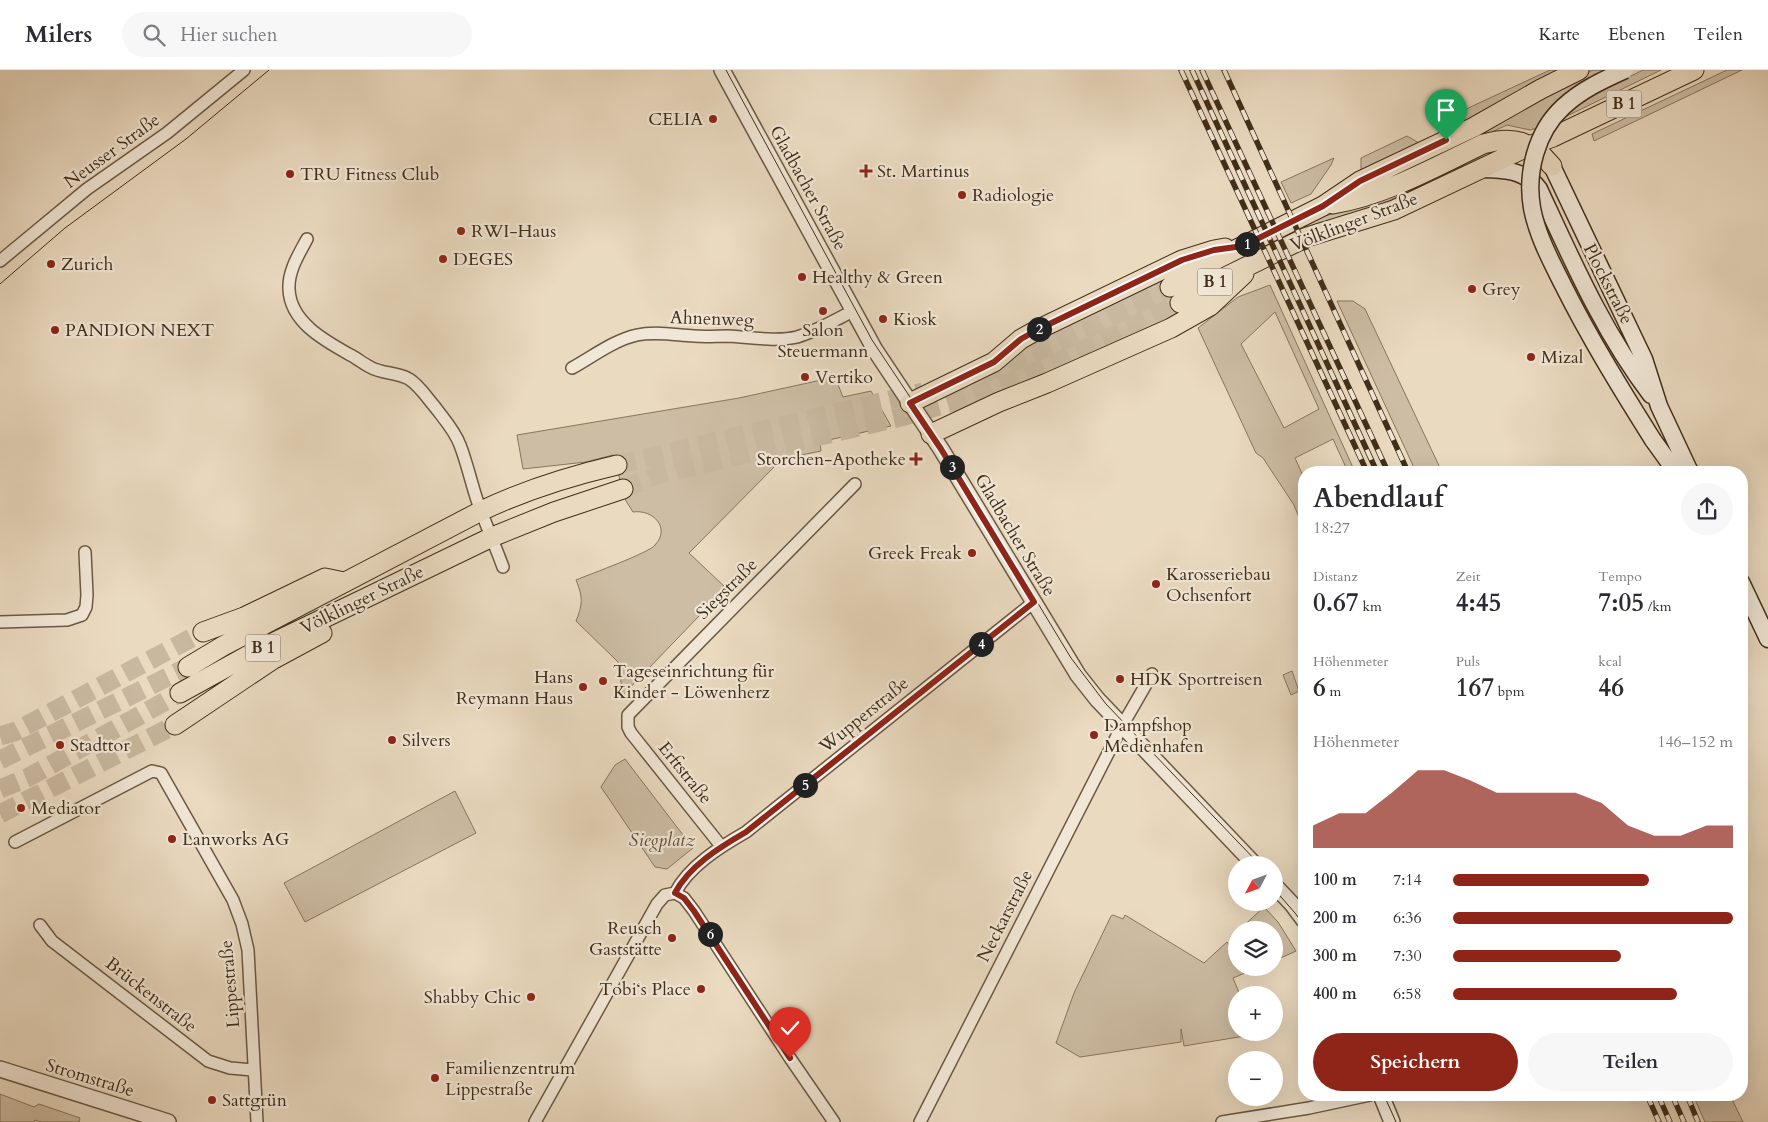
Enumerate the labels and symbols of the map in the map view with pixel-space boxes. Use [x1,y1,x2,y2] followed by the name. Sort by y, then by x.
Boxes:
[1425,89,1467,140] pin
[1606,90,1642,118] road number: B 1
[648,107,703,132] place label: CELIA
[59,108,165,194] street label: Neusser Straße
[707,113,719,125] marker: CELIA
[763,121,853,255] street label: Gladbacher Straße
[877,159,969,184] place label: St. Martinus
[300,162,439,187] place label: TRU Fitness Club
[859,164,873,178] marker: St. Martinus
[284,168,296,180] marker: TRU Fitness Club
[972,183,1054,208] place label: Radiologie
[1287,186,1421,258] street label: Völklinger Straße
[956,189,968,201] marker: Radiologie
[471,219,556,244] place label: RWI-Haus
[455,225,467,237] marker: RWI-Haus
[1234,232,1260,256] pin: 1
[1577,239,1639,329] street label: Plockstraße
[453,247,513,272] place label: DEGES
[61,252,114,277] place label: Zurich
[437,253,449,265] marker: DEGES
[45,258,57,270] marker: Zurich
[812,265,944,290] place label: Healthy & Green
[1198,268,1232,296] road number: B 1
[796,271,808,283] marker: Healthy & Green
[1482,277,1521,302] place label: Grey
[1466,283,1478,295] marker: Grey
[670,305,755,333] street label: Ahnenweg
[817,305,829,317] marker: Salon Steuermann
[893,307,937,332] place label: Kiosk
[877,313,889,325] marker: Kiosk
[1026,316,1052,342] pin: 2
[65,318,214,343] place label: PANDION NEXT
[778,318,869,364] place label: Salon Steuermann
[49,324,61,336] marker: PANDION NEXT
[1541,345,1584,370] place label: Mizal
[1525,351,1537,363] marker: Mizal
[815,365,873,390] place label: Vertiko
[799,371,811,383] marker: Vertiko
[757,447,906,472] place label: Storchen-Apotheke
[910,453,922,465] marker: Storchen-Apotheke
[940,454,964,480] pin: 3
[968,469,1062,601] street label: Gladbacher Straße
[868,541,962,566] place label: Greek Freak
[966,547,978,559] marker: Greek Freak
[691,553,763,625] street label: Siegstraße
[296,559,428,641] street label: Völklinger Straße
[1166,562,1271,608] place label: Karosseriebau Ochsenfort
[1150,578,1162,590] marker: Karosseriebau Ochsenfort
[968,632,994,656] pin: 4
[246,634,280,662] road number: B 1
[613,659,775,705] place label: Tageseinrichtung für Kinder - Löwenherz
[456,665,573,711] place label: Hans Reymann Haus
[1130,667,1263,692] place label: HDK Sportreisen
[813,671,914,760] street label: Wupperstraße
[1114,673,1126,685] marker: HDK Sportreisen
[597,675,609,687] marker: Tageseinrichtung für Kinder - Löwenherz
[577,681,589,693] marker: Hans Reymann Haus
[1104,713,1204,759] place label: Dampfshop Medienhafen
[402,728,451,753] place label: Silvers
[1088,729,1100,741] marker: Dampfshop Medienhafen
[70,733,130,758] place label: Stadttor
[386,734,398,746] marker: Silvers
[652,736,718,810] street label: Erftstraße
[54,739,66,751] marker: Stadttor
[792,772,818,798] pin: 5
[31,796,101,821] place label: Mediator
[15,802,27,814] marker: Mediator
[182,827,289,852] place label: Lanworks AG
[629,828,695,853] park label: Siegplatz
[166,833,178,845] marker: Lanworks AG
[1228,856,1282,911] north arrow
[971,865,1039,967] street label: Neckarstraße
[589,916,662,962] place label: Reusch Gaststätte
[698,922,722,946] pin: 6
[666,932,678,944] marker: Reusch Gaststätte
[214,939,246,1029] street label: Lippestraße
[100,951,202,1039] street label: Brückenstraße
[599,977,691,1002] place label: Tobi‘s Place
[695,983,707,995] marker: Tobi‘s Place
[424,985,521,1010] place label: Shabby Chic
[525,991,537,1003] marker: Shabby Chic
[769,1007,811,1058] pin
[43,1053,137,1103] street label: Stromstraße
[445,1056,576,1102] place label: Familienzentrum Lippestraße
[429,1072,441,1084] marker: Familienzentrum Lippestraße
[222,1088,288,1113] place label: Sattgrün
[206,1094,218,1106] marker: Sattgrün

